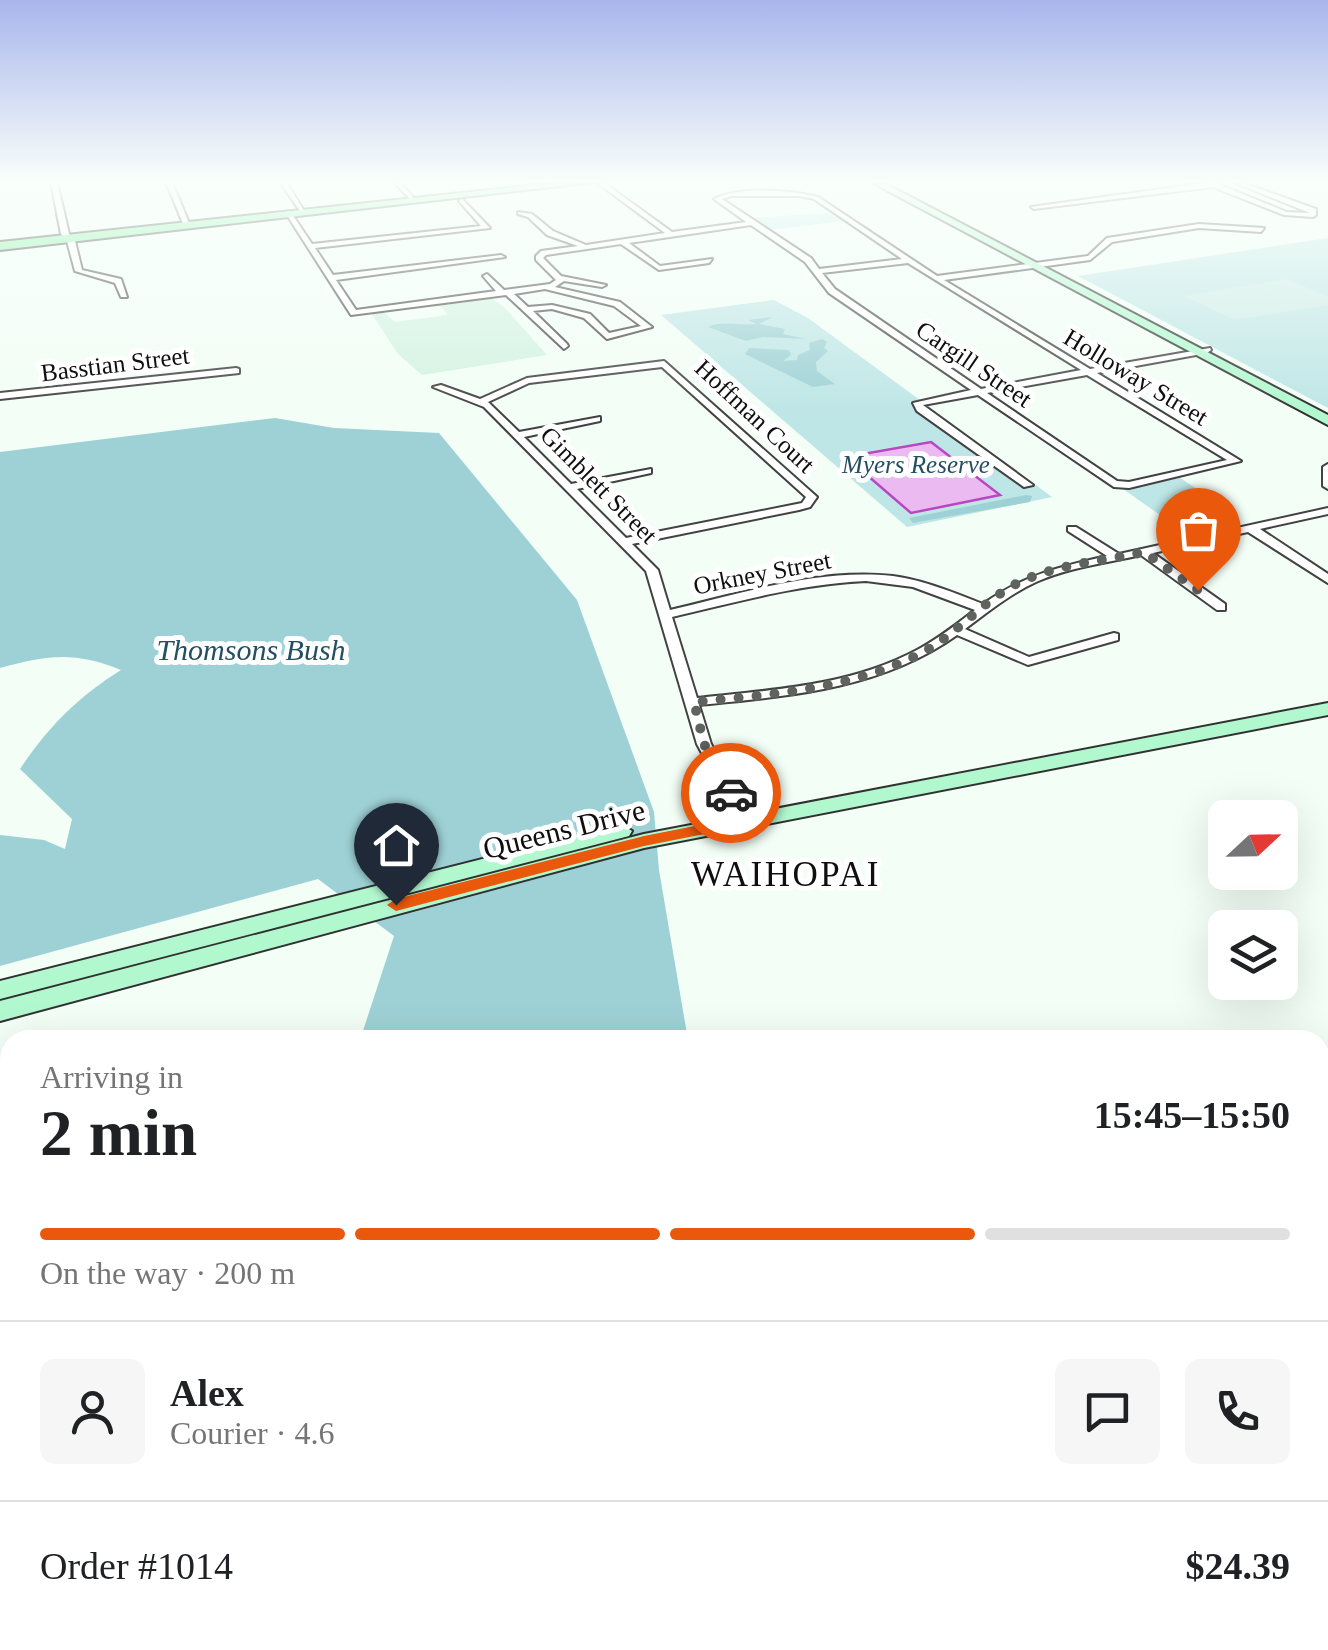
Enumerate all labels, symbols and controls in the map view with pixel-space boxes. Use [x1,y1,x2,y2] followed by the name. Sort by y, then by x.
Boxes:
[911,315,1037,413] street label: Cargill Street
[1059,323,1213,431] street label: Holloway Street
[39,341,191,386] street label: Basstian Street
[690,354,820,478] street label: Hoffman Court
[535,421,663,549] street label: Gimblett Street
[841,451,990,478] park label: Myers Reserve
[1156,488,1241,591] pin
[1171,503,1226,558] icon: bag
[691,546,833,600] street label: Orkney Street
[156,633,346,666] park label: Thomsons Bush
[681,743,781,843] courier
[704,766,759,821] icon: car
[480,793,648,865] street label: Queens Drive
[1208,800,1298,890] north arrow
[1208,800,1298,1000] map controls
[354,803,439,906] pin
[369,818,424,873] icon: home
[691,855,881,894] district label: WAIHOPAI
[1208,910,1298,1000] button: layers
[40,1059,183,1095] text: Arriving in
[1094,1094,1290,1136] text: 15:45–15:50
[40,1097,197,1169] text: 2 min
[40,1255,295,1291] text: On the way · 200 m
[40,1359,145,1464] button: person
[1055,1359,1160,1464] button: chat
[1185,1359,1290,1464] button: phone
[170,1372,244,1414] text: Alex
[170,1415,334,1451] text: Courier · 4.6
[40,1545,233,1587] text: Order #1014
[1186,1545,1290,1587] text: $24.39

